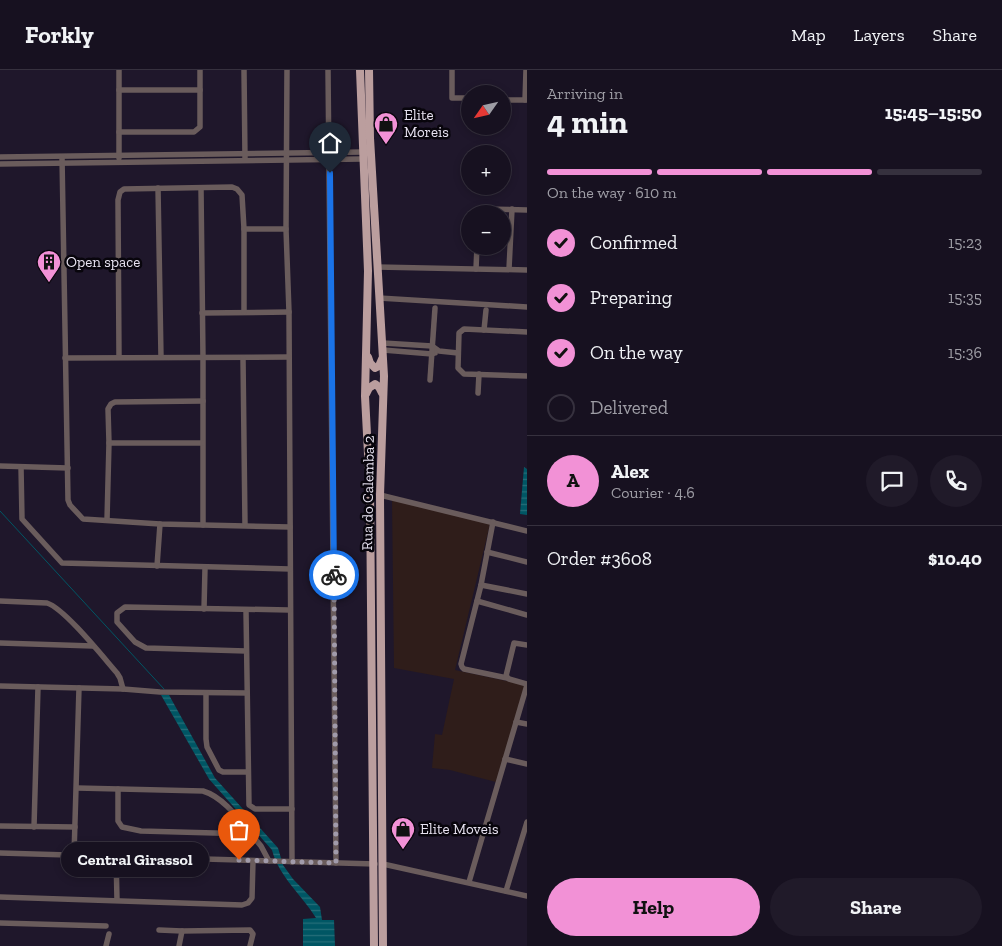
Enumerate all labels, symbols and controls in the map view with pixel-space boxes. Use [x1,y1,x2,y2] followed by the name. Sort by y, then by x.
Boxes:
[25,20,94,49] text: Forkly
[791,24,826,46] text: Map
[854,24,905,46] text: Layers
[933,24,977,46] text: Share
[547,84,623,103] text: Arriving in
[461,85,511,135] north arrow
[461,85,511,255] map controls
[885,101,982,124] text: 15:45–15:50
[547,103,628,141] text: 4 min
[404,106,449,141] place label: Elite Moreis
[373,111,399,145] shop icon: Elite Moreis
[309,122,351,173] pin
[316,129,344,157] icon: home
[461,145,511,195] button: +
[547,183,677,202] text: On the way · 610 m
[461,205,511,255] button: −
[547,229,575,257] icon: check
[590,231,677,254] text: Confirmed
[948,233,982,252] text: 15:23
[36,249,62,283] building icon: Open space
[66,253,140,271] place label: Open space
[547,284,575,312] icon: check
[590,286,672,309] text: Preparing
[948,288,982,307] text: 15:35
[547,339,575,367] icon: check
[590,341,683,364] text: On the way
[948,343,982,362] text: 15:36
[590,396,668,419] text: Delivered
[358,435,378,551] street label: Rua do Calemba 2
[866,455,918,507] button: chat
[930,455,982,507] button: phone
[611,460,649,483] text: Alex
[566,469,580,492] text: A
[611,483,695,502] text: Courier · 4.6
[547,547,652,570] text: Order #3608
[928,547,982,570] text: $10.40
[309,550,359,600] courier
[320,561,348,589] icon: bike
[218,809,260,860] pin
[225,816,253,844] icon: bag
[390,816,416,850] shop icon: Elite Moveis
[420,820,499,838] place label: Elite Moveis
[61,842,209,878] callout: Central Girassol
[77,850,193,869] text: Central Girassol
[547,878,760,936] button: Help
[770,878,982,936] button: Share

